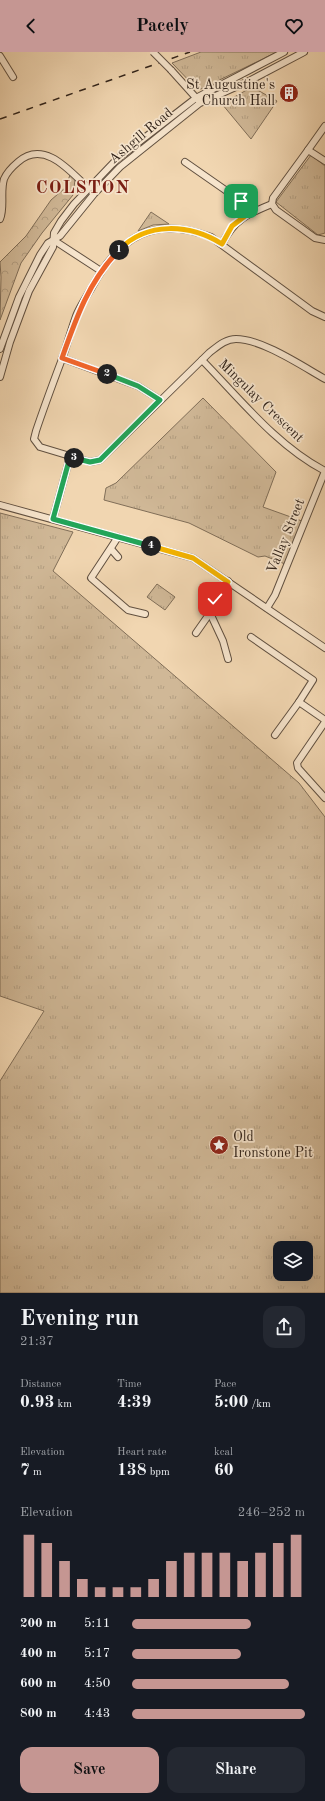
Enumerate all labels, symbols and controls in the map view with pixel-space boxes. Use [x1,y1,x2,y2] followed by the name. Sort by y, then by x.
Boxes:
[20,15,42,37] icon: back
[283,15,305,37] icon: heart
[136,17,189,35] text: Pacely
[186,78,275,108] place label: St Augustine's Church Hall
[278,82,300,104] building icon: St Augustine's Church Hall
[106,105,176,167] street label: Ashgill Road
[36,179,130,197] district label: COLSTON
[224,184,258,218] pin
[230,190,252,212] icon: arrive
[109,240,129,260] pin: 1
[116,244,122,255] text: 1
[216,357,306,445] street label: Mingulay Crescent
[97,364,117,384] pin: 2
[104,368,110,379] text: 2
[64,448,84,468] pin: 3
[71,452,77,463] text: 3
[265,497,307,575] street label: Vallay Street
[141,536,161,556] pin: 4
[148,540,154,551] text: 4
[198,582,232,616] pin
[204,588,226,610] icon: check
[233,1130,313,1160] place label: Old Ironstone Pit
[208,1134,230,1156] place icon: Old Ironstone Pit
[273,1241,313,1281] map controls
[273,1241,313,1281] button: layers
[263,1306,305,1348] button: share
[20,1308,139,1330] text: Evening run
[20,1335,54,1348] text: 21:37
[20,1379,61,1390] text: Distance
[117,1379,142,1390] text: Time
[214,1379,236,1390] text: Pace
[20,1394,54,1411] text: 0.93
[117,1394,151,1411] text: 4:39
[214,1394,248,1411] text: 5:00
[54,1399,72,1410] text: km
[248,1399,271,1410] text: /km
[20,1447,65,1458] text: Elevation
[117,1447,166,1458] text: Heart rate
[214,1447,233,1458] text: kcal
[20,1462,30,1479] text: 7
[117,1462,147,1479] text: 138
[214,1462,234,1479] text: 60
[30,1467,42,1478] text: m
[147,1467,170,1478] text: bpm
[20,1506,73,1519] text: Elevation
[238,1506,305,1519] text: 246–252 m
[20,1617,57,1630] text: 200 m
[84,1617,110,1630] text: 5:11
[20,1647,57,1660] text: 400 m
[84,1647,110,1660] text: 5:17
[20,1677,57,1690] text: 600 m
[84,1677,110,1690] text: 4:50
[20,1707,57,1720] text: 800 m
[84,1707,110,1720] text: 4:43
[20,1747,159,1793] button: Save
[167,1747,305,1793] button: Share

